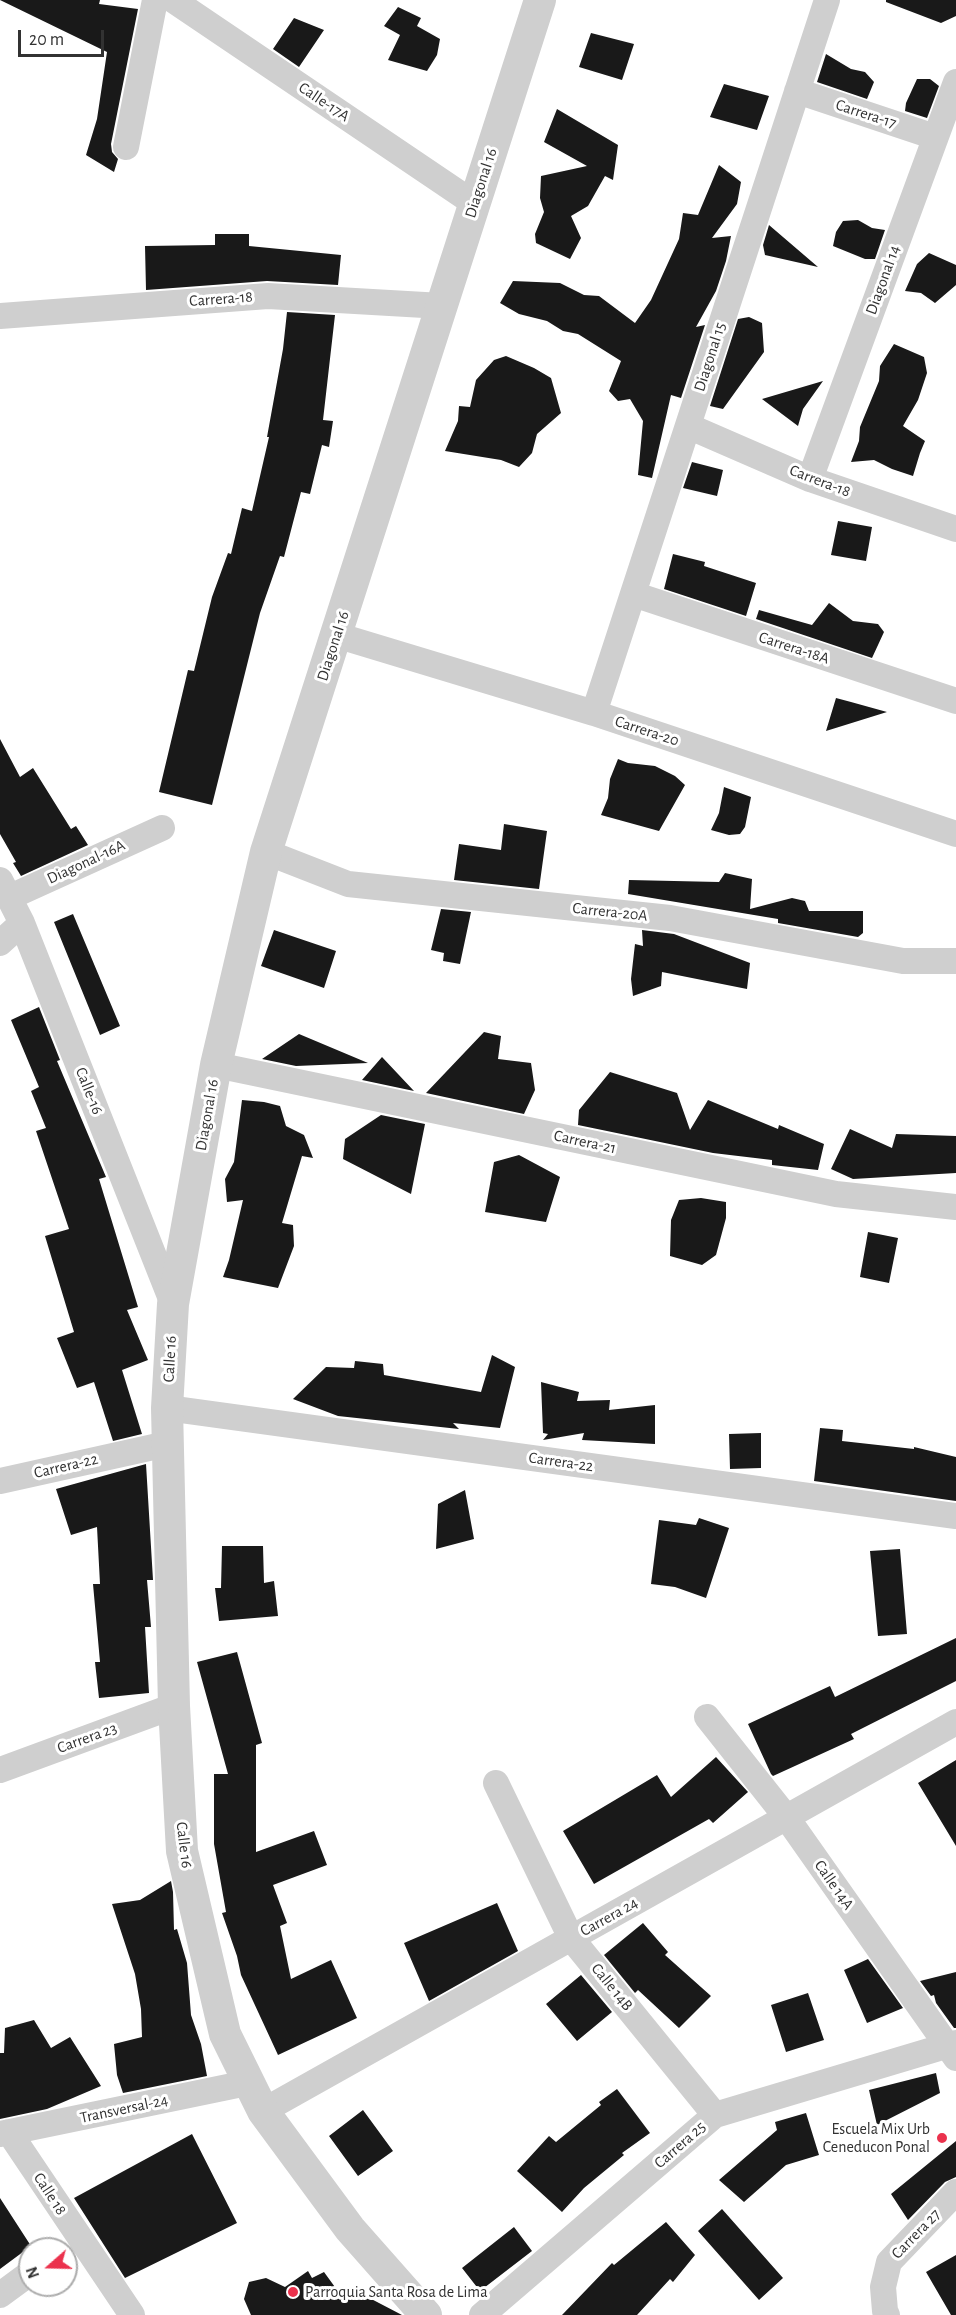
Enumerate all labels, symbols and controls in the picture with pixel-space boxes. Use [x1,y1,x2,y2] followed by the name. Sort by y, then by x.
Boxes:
[21,18,106,56] scale bar
[29,31,64,49] text: 20 m
[295,78,353,126] street label: Calle-17A
[833,95,899,133] street label: Carrera-17
[461,146,501,220] street label: Diagonal 16
[862,243,904,317] street label: Diagonal 14
[189,287,253,311] street label: Carrera-18
[690,320,730,394] street label: Diagonal 15
[787,461,853,501] street label: Carrera-18
[313,609,353,683] street label: Diagonal 16
[756,628,832,668] street label: Carrera-18A
[613,712,681,750] street label: Carrera-20
[44,836,128,888] street label: Diagonal-16A
[571,899,649,925] street label: Carrera-20A
[71,1065,107,1117] street label: Calle-16
[191,1078,223,1152] street label: Diagonal 16
[552,1126,618,1158] street label: Carrera-21
[159,1335,181,1383] street label: Calle 16
[527,1448,595,1476] street label: Carrera-22
[32,1449,100,1483] street label: Carrera-22
[55,1718,119,1758] street label: Carrera 23
[172,1821,196,1869] street label: Calle 16
[810,1857,858,1913] street label: Calle 14A
[577,1893,641,1941] street label: Carrera 24
[587,1959,637,2015] street label: Calle 14B
[78,2090,170,2128] street label: Transversal-24
[650,2117,710,2173] street label: Carrera 25
[823,2119,930,2157] place label: Escuela Mix Urb Ceneducon Ponal
[935,2131,949,2145] marker: Escuela Mix Urb Ceneducon Ponal
[29,2169,71,2219] street label: Calle 18
[887,2205,945,2263] street label: Carrera 27
[18,2237,78,2297] north arrow
[24,2265,42,2280] text: N
[305,2282,488,2302] place label: Parroquia Santa Rosa de Lima
[286,2285,300,2299] marker: Parroquia Santa Rosa de Lima

